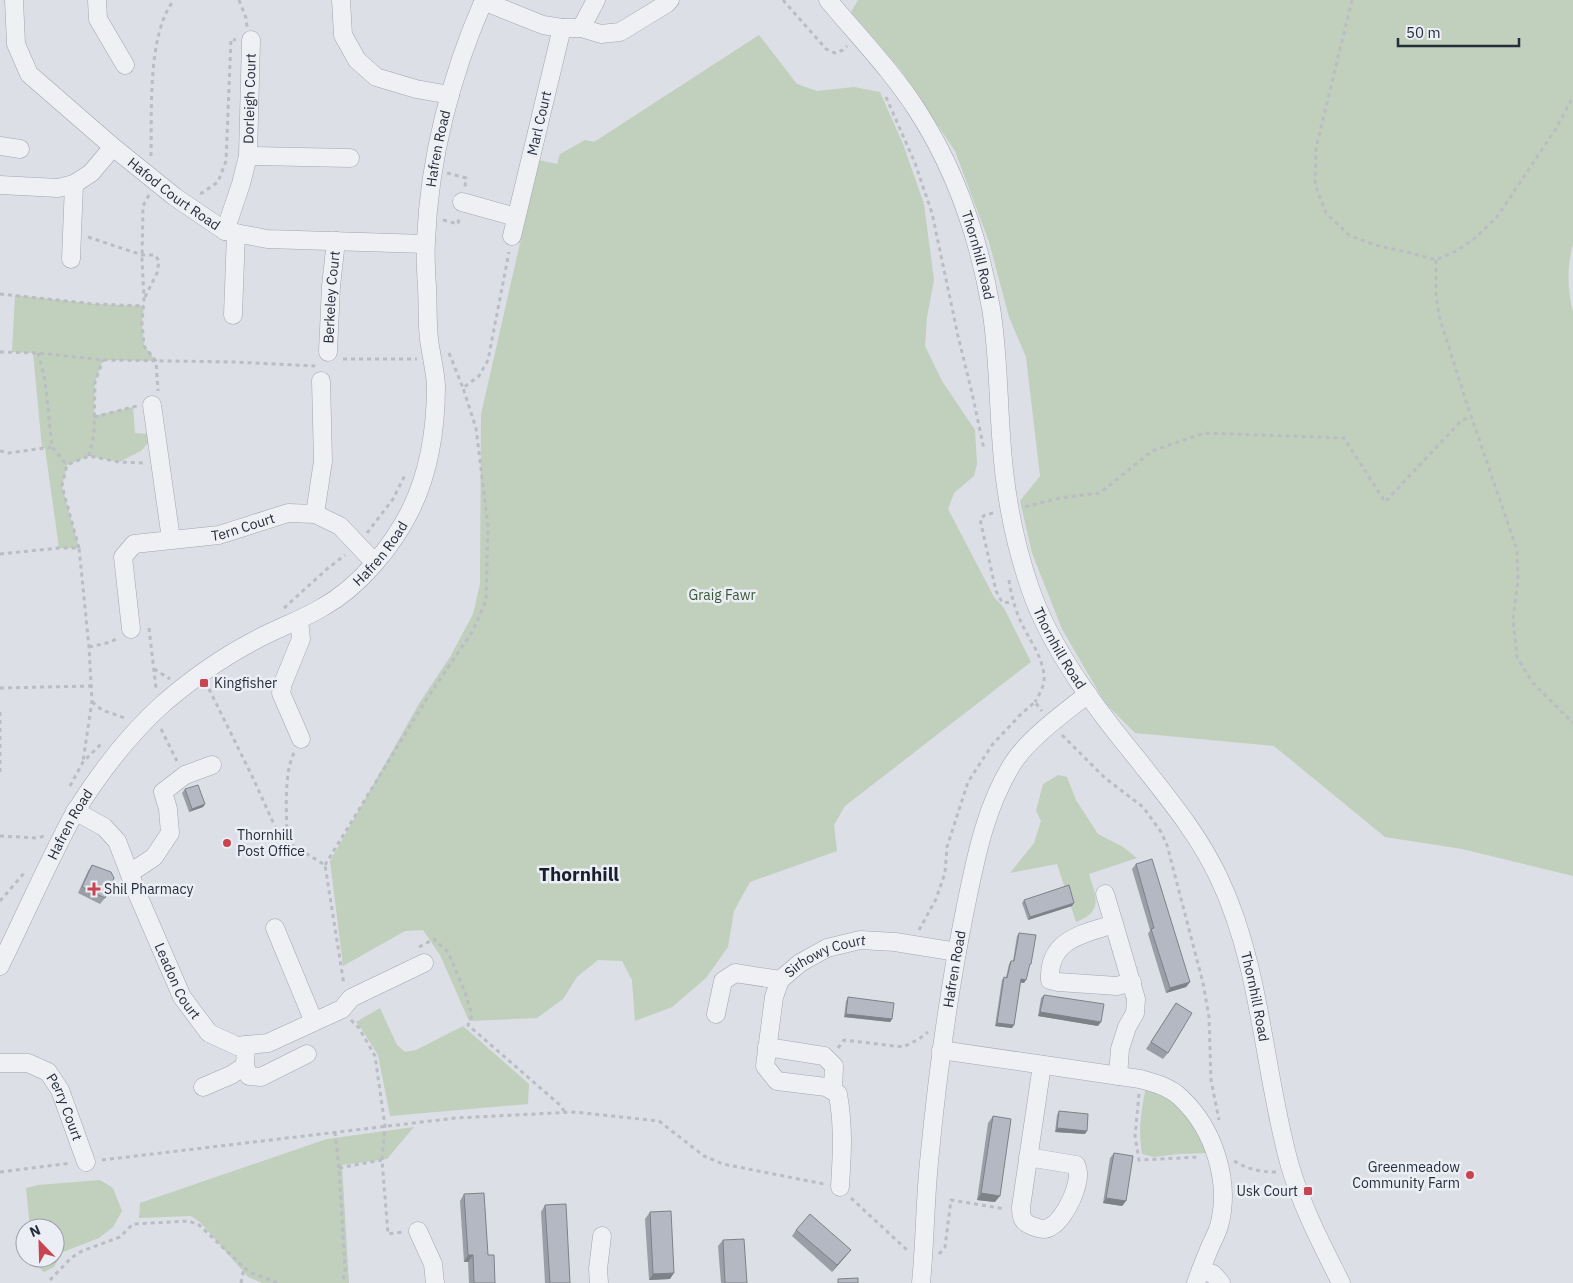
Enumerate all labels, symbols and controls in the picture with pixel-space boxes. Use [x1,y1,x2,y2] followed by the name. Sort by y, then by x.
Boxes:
[1398,15,1519,47] scale bar
[1406,23,1441,42] text: 50 m
[239,53,260,144] street label: Dorleigh Court
[523,89,555,157] street label: Marl Court
[422,108,454,188] street label: Hafren Road
[124,153,224,234] street label: Hafod Court Road
[957,208,998,301] street label: Thornhill Road
[319,250,344,344] street label: Berkeley Court
[210,509,277,545] street label: Tern Court
[349,518,412,590] street label: Hafren Road
[688,586,756,604] park label: Graig Fawr
[1029,604,1090,692] street label: Thornhill Road
[214,674,277,692] place label: Kingfisher
[198,677,210,689] marker: Kingfisher
[43,786,97,863] street label: Hafren Road
[237,826,305,860] place label: Thornhill Post Office
[221,837,233,849] marker: Thornhill Post Office
[539,862,619,886] district label: Thornhill
[104,880,193,898] place label: Shil Pharmacy
[88,883,100,895] marker: Shil Pharmacy
[939,929,970,1009] street label: Hafren Road
[781,931,866,981] street label: Sirhowy Court
[151,940,205,1023] street label: Leadon Court
[1237,950,1273,1043] street label: Thornhill Road
[42,1070,87,1143] street label: Perry Court
[1352,1158,1460,1192] place label: Greenmeadow Community Farm
[1464,1169,1476,1181] marker: Greenmeadow Community Farm
[1236,1182,1298,1200] place label: Usk Court
[1302,1185,1314,1197] marker: Usk Court
[15,1218,65,1268] north arrow
[27,1221,43,1241] text: N

